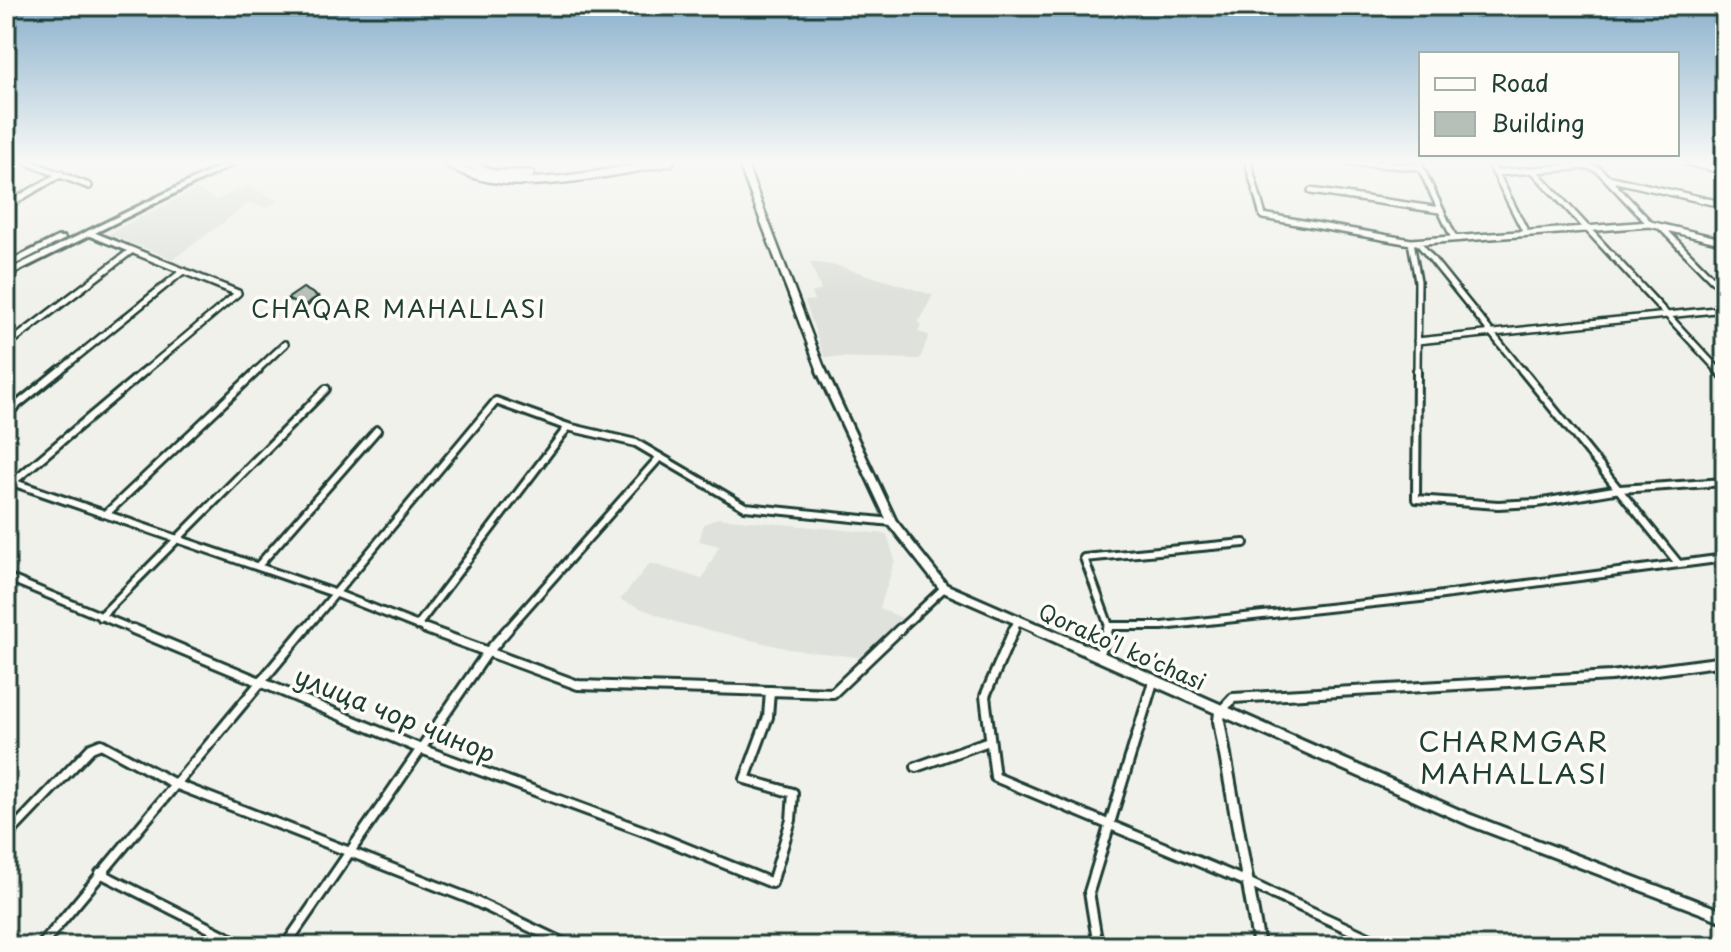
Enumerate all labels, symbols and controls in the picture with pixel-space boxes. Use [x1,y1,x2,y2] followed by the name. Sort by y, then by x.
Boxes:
[1419,52,1679,156] legend
[1491,64,1549,100] text: Road
[1491,104,1585,140] text: Building
[251,290,547,326] district label: CHAQAR MAHALLASI
[1034,594,1212,697] street label: Qorako'l ko'chasi
[289,655,502,772] street label: улица чор чинор
[1418,719,1610,794] district label: CHARMGAR MAHALLASI

